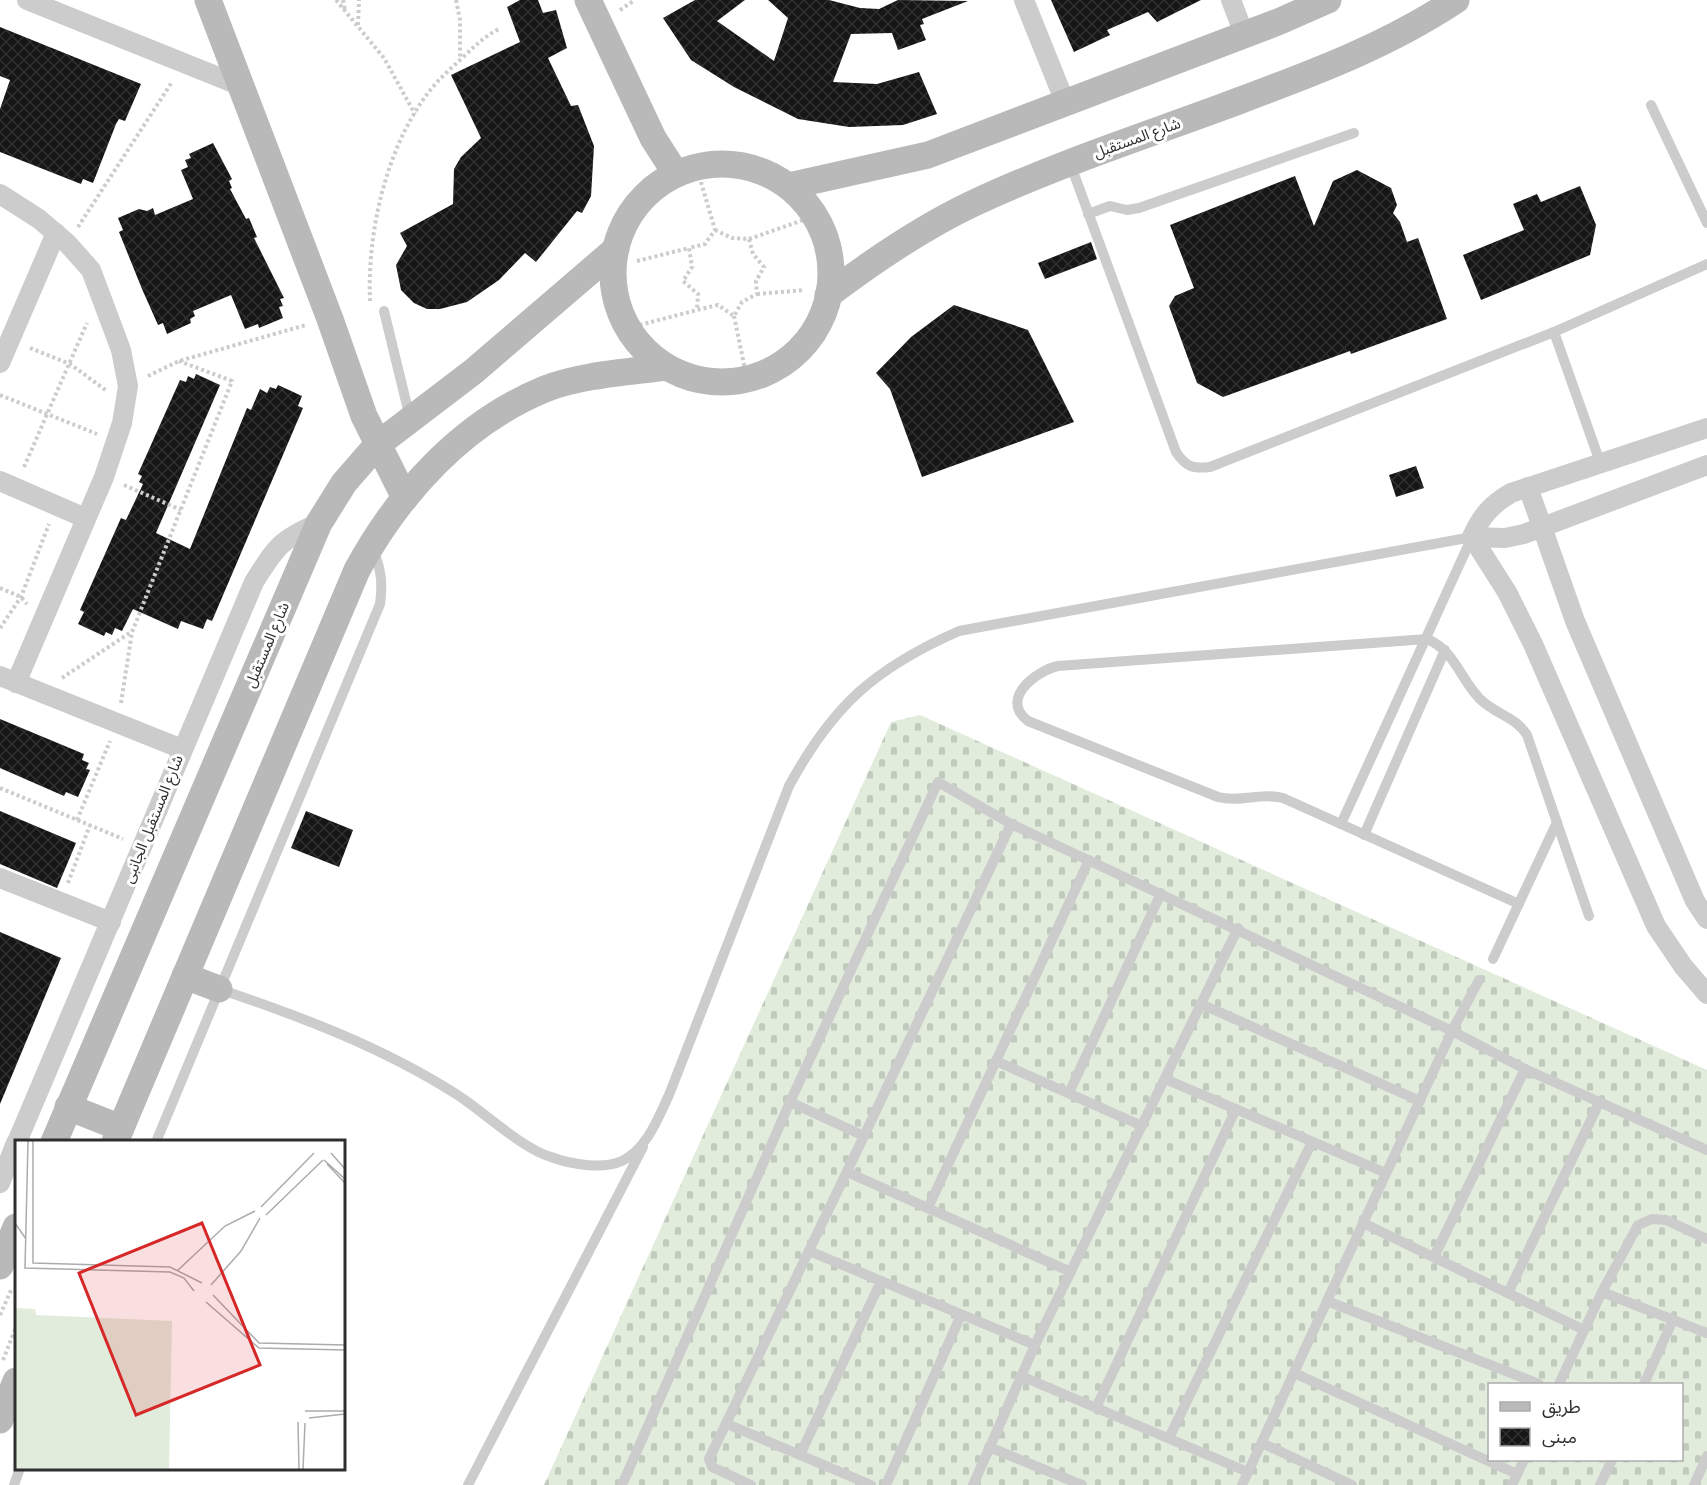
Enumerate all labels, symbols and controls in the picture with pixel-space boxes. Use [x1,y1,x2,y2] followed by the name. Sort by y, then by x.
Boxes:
[1091,114,1184,165] street label: شارع المستقبل
[241,599,296,692] street label: شارع المستقبل
[119,752,190,887] street label: شارع المستقبل الجانبى
[15,1140,345,1470] inset map
[1488,1383,1683,1461] legend
[1542,1396,1581,1418] text: طريق
[1542,1426,1577,1448] text: مبنى

